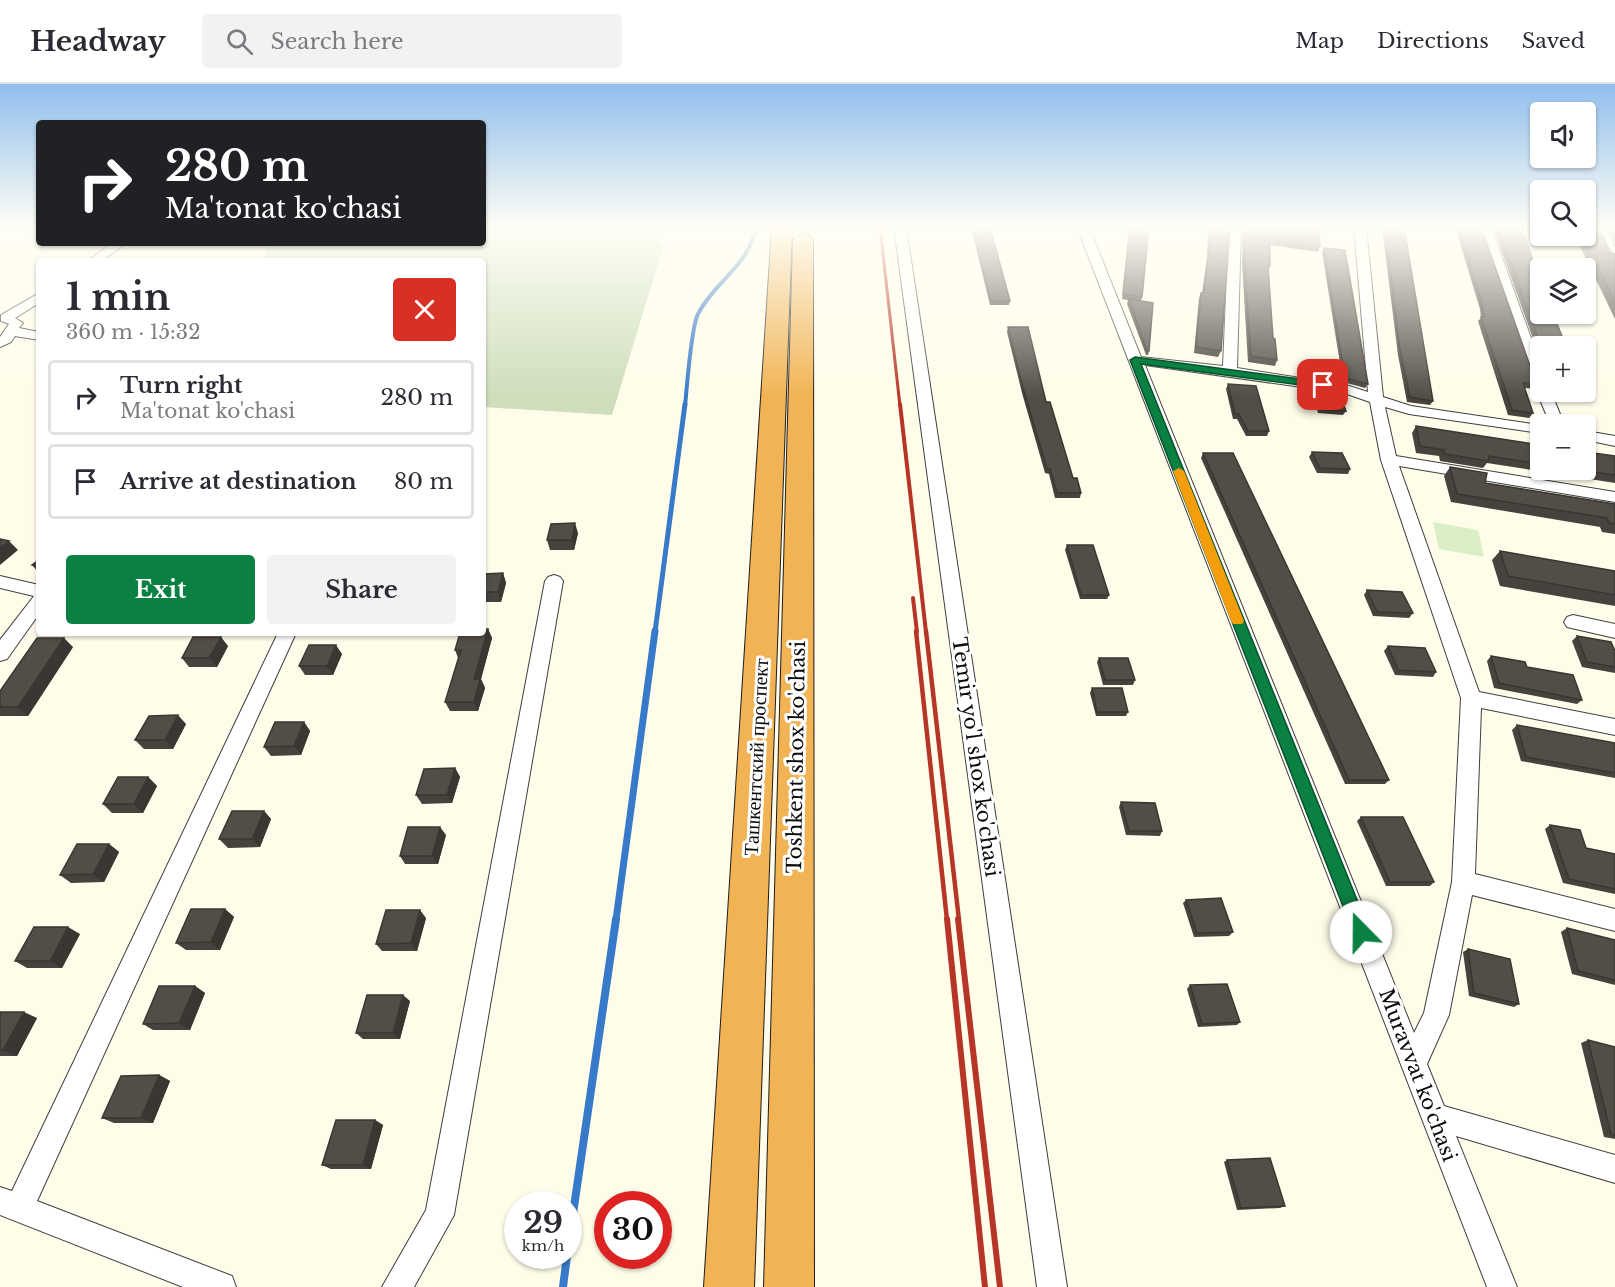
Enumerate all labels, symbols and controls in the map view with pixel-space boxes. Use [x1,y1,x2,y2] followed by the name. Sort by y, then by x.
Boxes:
[202,14,622,68] search box
[30,24,166,59] text: Headway
[223,25,256,58] icon: search
[271,28,404,55] text: Search here
[1295,28,1344,54] text: Map
[1377,28,1489,54] text: Directions
[1522,28,1585,54] text: Saved
[1530,102,1596,480] map controls
[1530,102,1596,168] button: sound
[165,140,308,192] text: 280 m
[66,144,144,222] icon: right
[1530,180,1596,246] button: search
[165,192,401,225] text: Ma'tonat ko'chasi
[1530,258,1596,324] button: layers
[66,275,170,320] text: 1 min
[393,278,456,341] button: close
[66,320,200,344] text: 360 m · 15:32
[1530,336,1596,402] button: +
[1297,359,1348,410] pin
[1306,368,1339,401] icon: arrive
[120,372,242,399] text: Turn right
[69,381,102,414] icon: right
[380,384,453,411] text: 280 m
[120,399,295,423] text: Ma'tonat ko'chasi
[1530,414,1596,480] button: −
[69,465,102,498] icon: arrive
[120,468,357,495] text: Arrive at destination
[394,468,453,495] text: 80 m
[66,555,255,624] button: Exit
[267,555,456,624] button: Share
[947,635,1005,879] street label: Temir yo'l shox ko'chasi
[782,640,810,873] street label: Toshkent shox ko'chasi
[739,658,773,856] street label: Ташкентский проспект
[1329,900,1393,964] position arrow
[1374,985,1462,1165] street label: Muravvat ko'chasi
[594,1191,672,1269] speed limit sign: 30
[523,1204,563,1241] text: 29
[522,1236,564,1255] text: km/h

